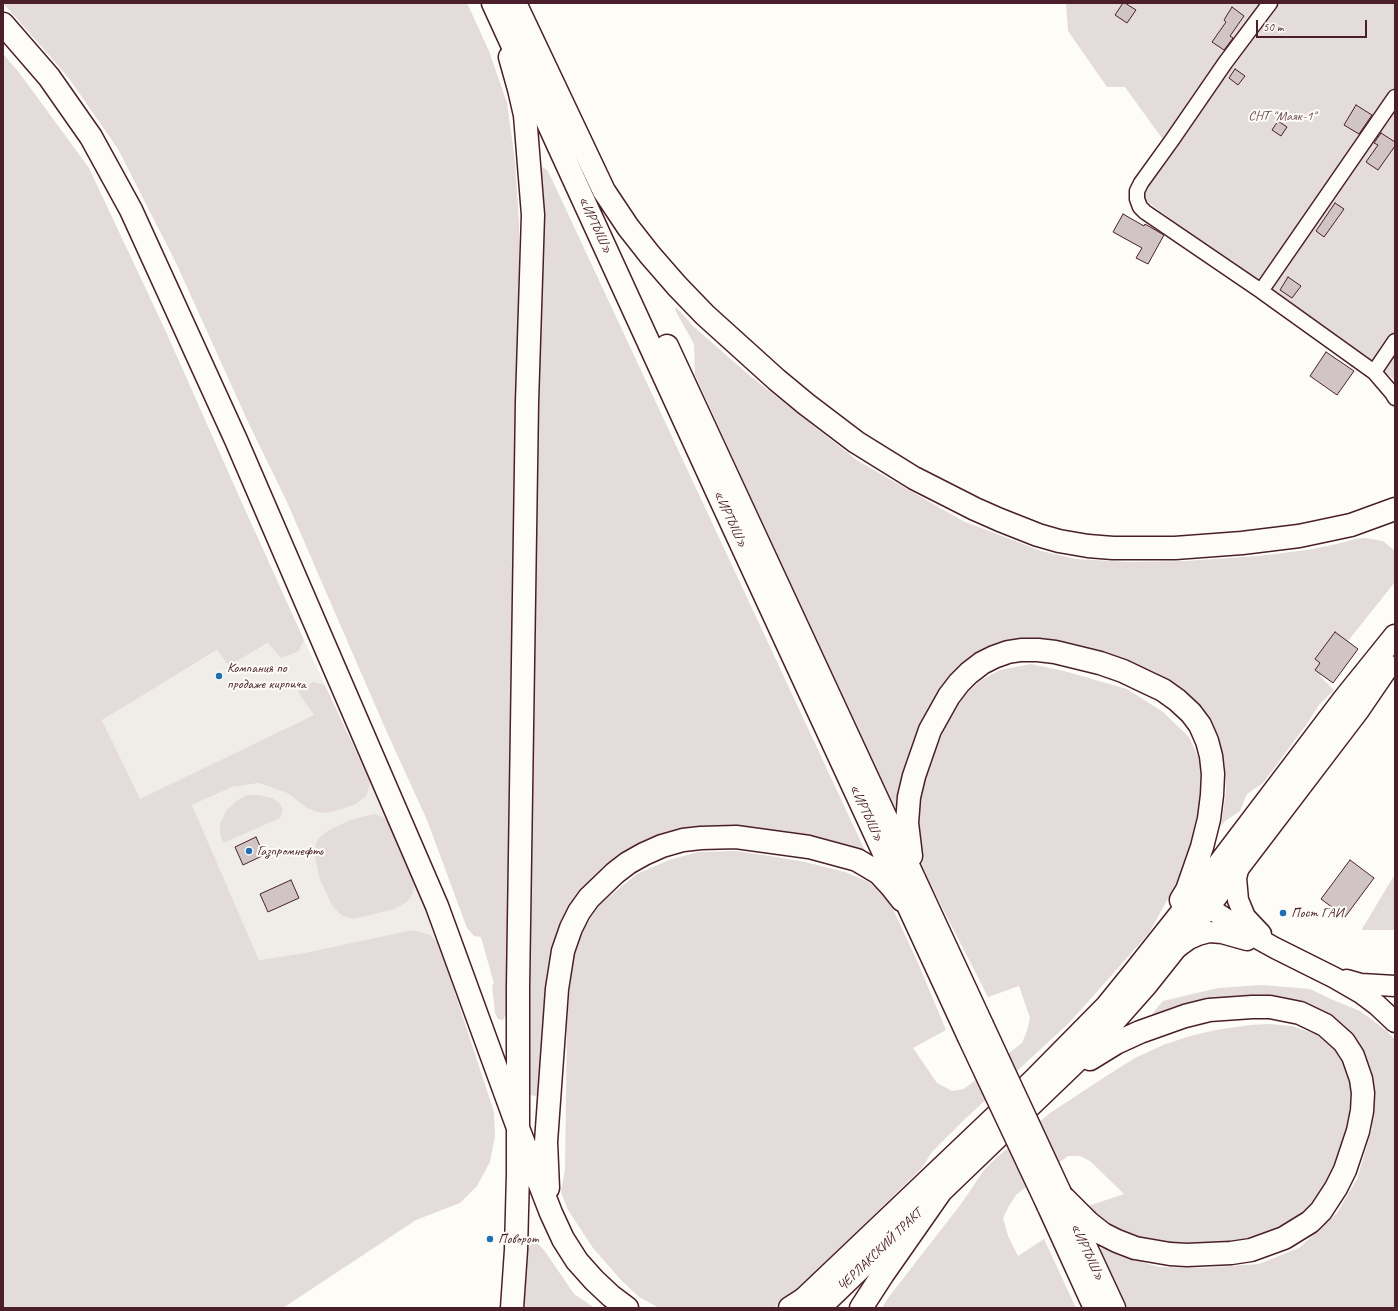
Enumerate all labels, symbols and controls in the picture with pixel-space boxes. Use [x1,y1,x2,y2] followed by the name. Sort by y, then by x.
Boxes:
[1258,12,1369,38] scale bar
[1263,19,1283,35] text: 50 m
[1248,108,1316,124] park label: СНТ "Маяк-1"
[574,194,616,256] street label: «ИРТЫШ»
[709,488,751,550] street label: «ИРТЫШ»
[227,660,306,692] place label: Компания по продаже кирпича
[214,671,224,681] marker: Компания по продаже кирпича
[845,782,887,844] street label: «ИРТЫШ»
[257,843,323,859] place label: Газпромнефть
[244,846,254,856] marker: Газпромнефть
[1291,905,1343,921] place label: Пост ГАИ
[1278,908,1288,918] marker: Пост ГАИ
[834,1205,926,1295] street label: ЧЕРЛАКСКИЙ ТРАКТ
[1066,1221,1108,1283] street label: «ИРТЫШ»
[498,1231,539,1247] place label: Поворот
[485,1234,495,1244] marker: Поворот

